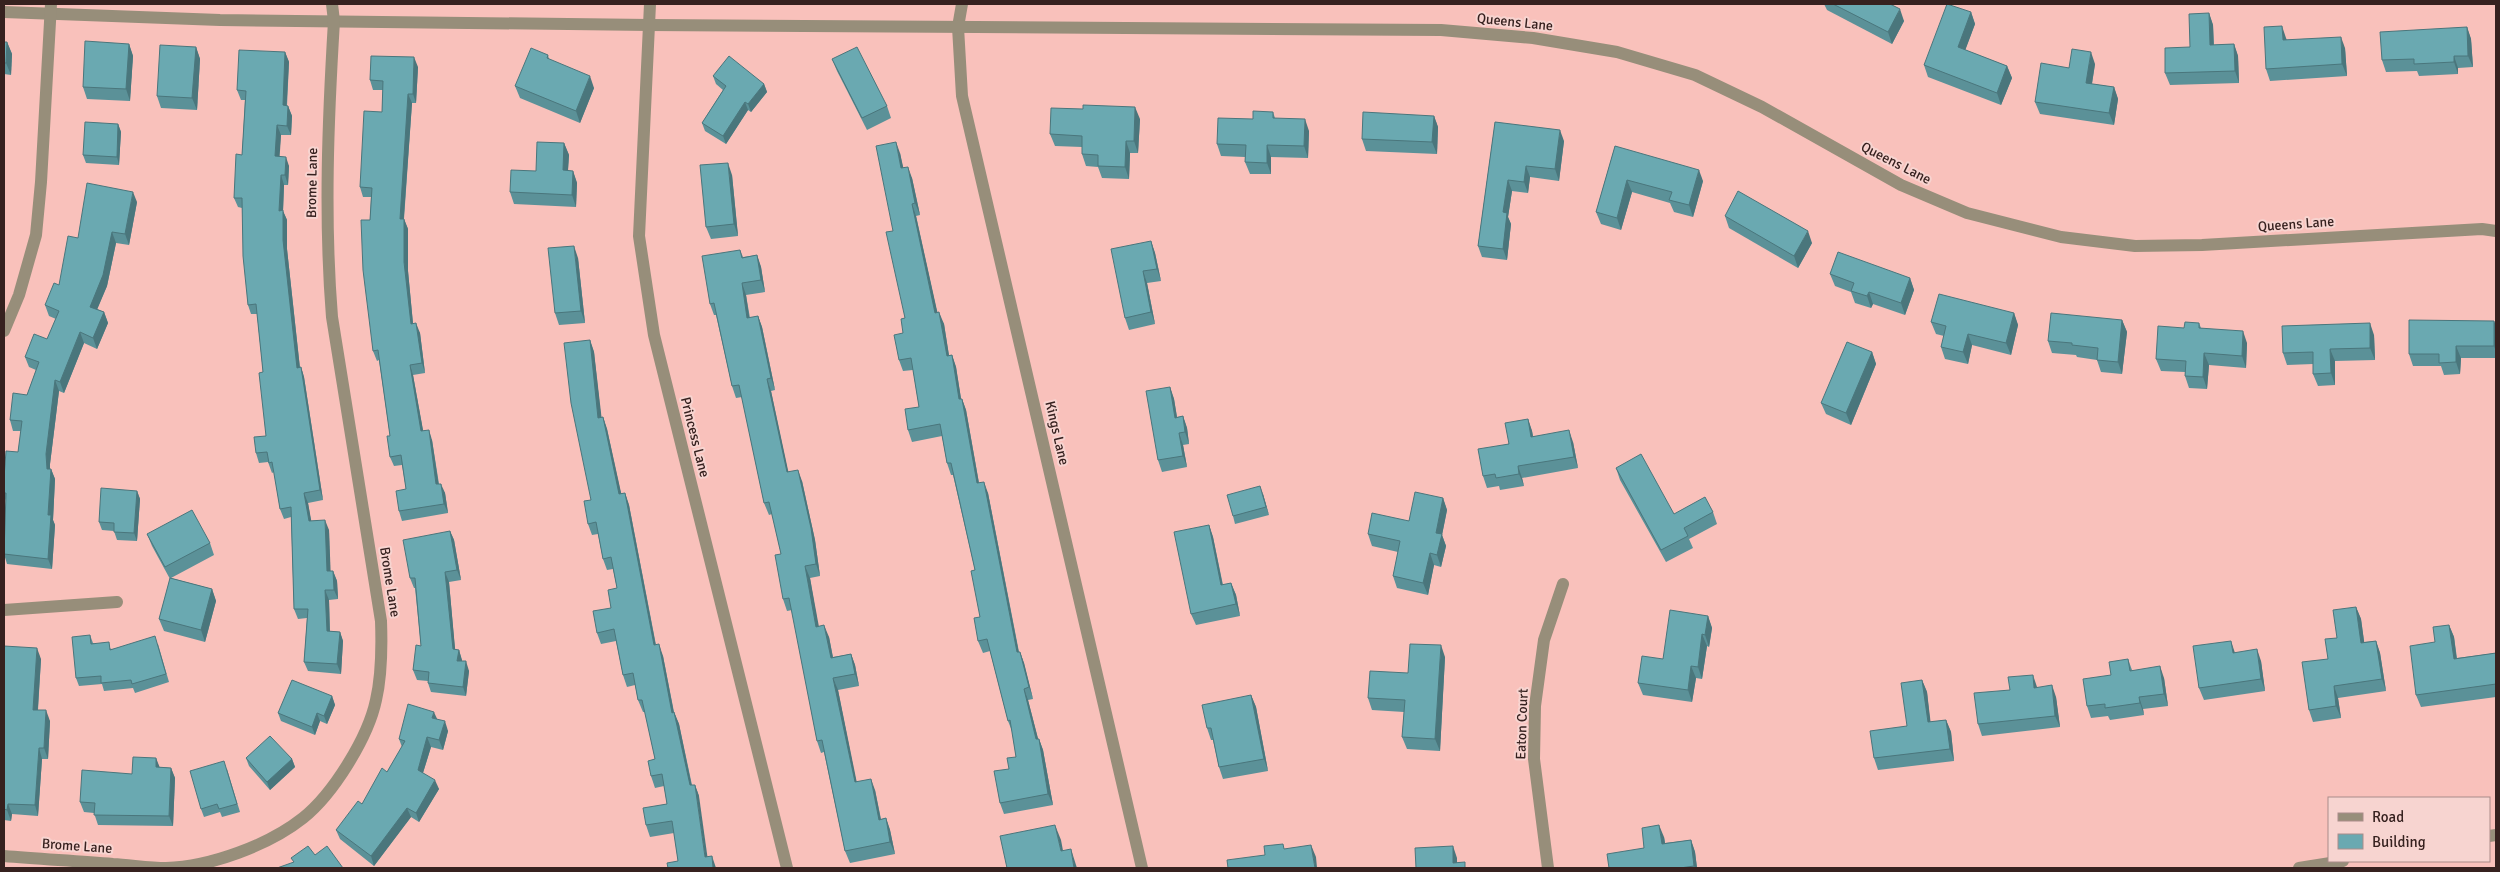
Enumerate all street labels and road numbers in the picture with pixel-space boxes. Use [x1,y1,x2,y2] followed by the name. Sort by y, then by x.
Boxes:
[1476,10,1554,34] street label: Queens Lane
[1858,138,1934,188] street label: Queens Lane
[303,148,321,218] street label: Brome Lane
[2257,213,2335,235] street label: Queens Lane
[677,395,713,479] street label: Princess Lane
[1041,399,1073,467] street label: Kings Lane
[376,546,404,618] street label: Brome Lane
[1512,688,1532,760] street label: Eaton Court
[41,835,113,857] street label: Brome Lane

